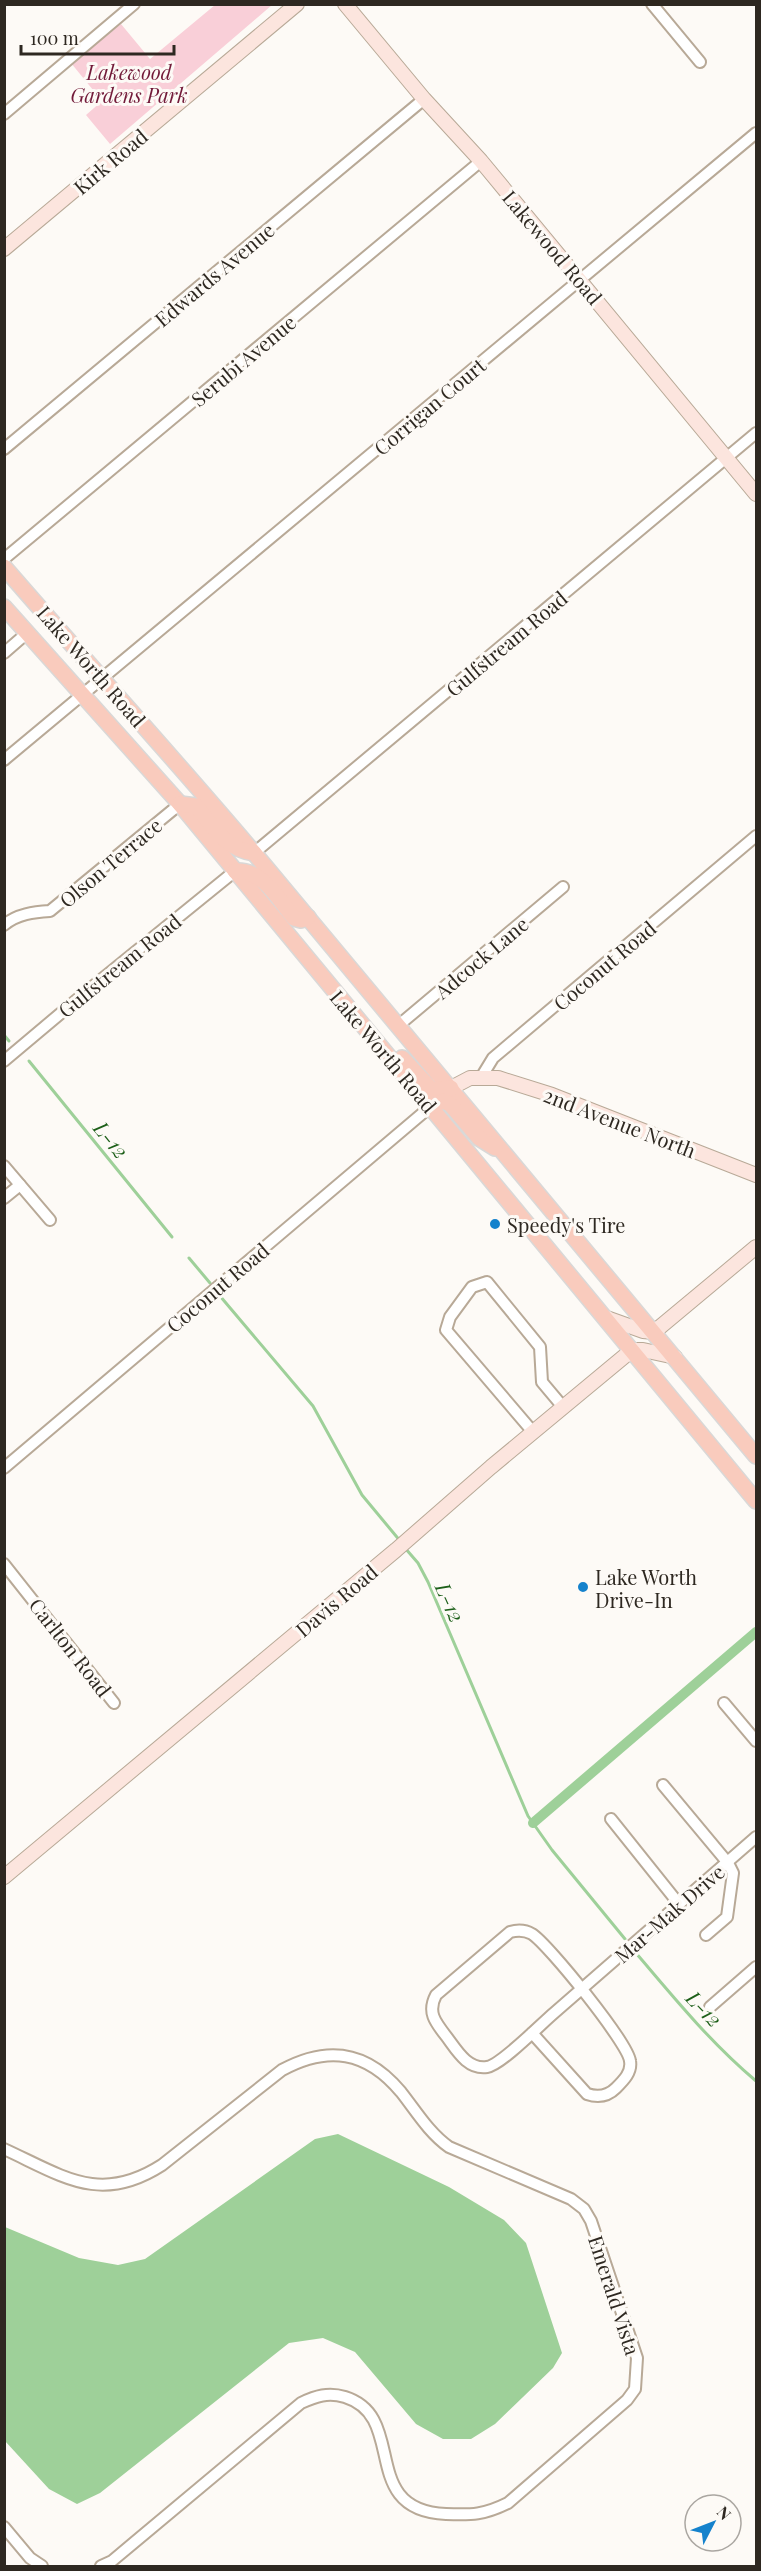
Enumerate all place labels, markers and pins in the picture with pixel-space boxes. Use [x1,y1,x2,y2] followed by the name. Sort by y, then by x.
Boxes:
[507,1211,625,1238] place label: Speedy's Tire
[488,1217,502,1231] marker: Speedy's Tire
[595,1563,697,1613] place label: Lake Worth Drive-In
[576,1580,590,1594] marker: Lake Worth Drive-In

